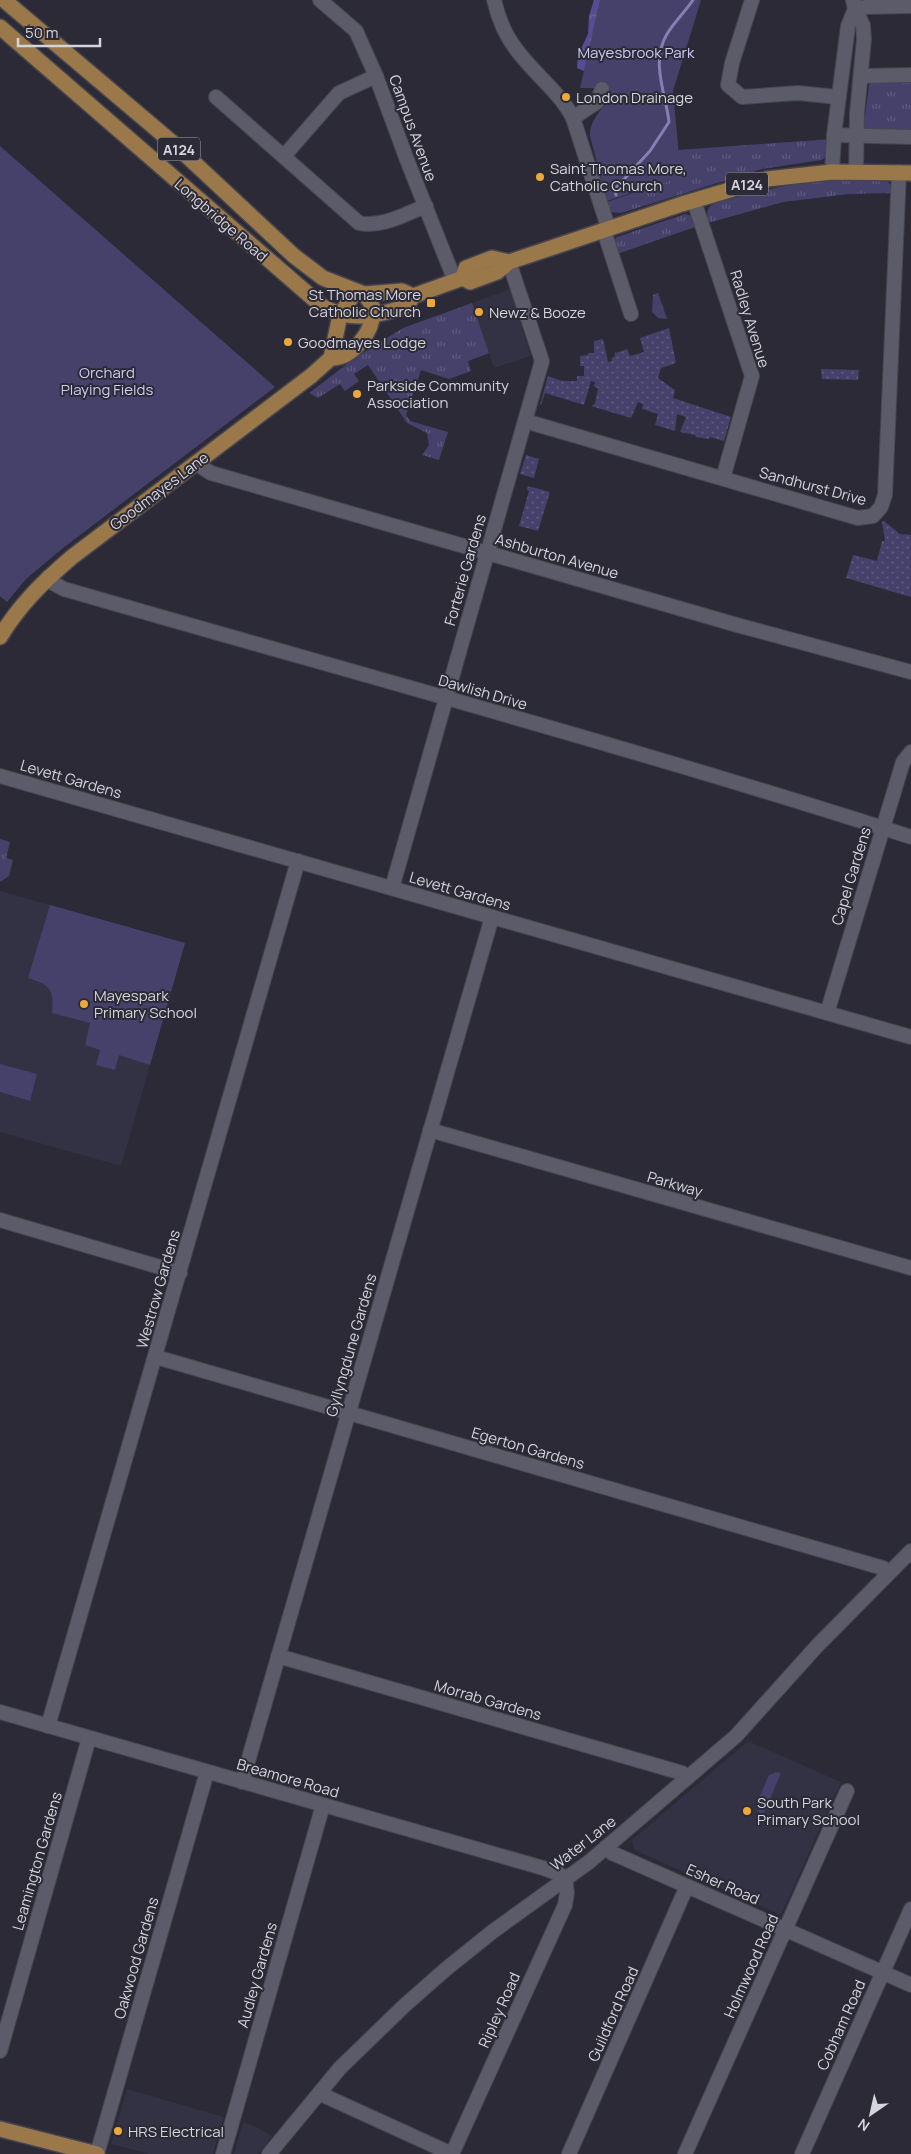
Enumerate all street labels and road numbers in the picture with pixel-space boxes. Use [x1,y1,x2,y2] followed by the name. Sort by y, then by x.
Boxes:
[384,72,442,184] street label: Campus Avenue
[158,138,200,160] road number: A124
[726,172,768,195] road number: A124
[170,174,272,266] street label: Longbridge Road
[725,268,775,371] street label: Radley Avenue
[105,447,213,535] street label: Goodmayes Lane
[757,462,869,510] street label: Sandhurst Drive
[439,512,491,628] street label: Forterie Gardens
[493,528,621,584] street label: Ashburton Avenue
[436,669,530,715] street label: Dawlish Drive
[18,754,124,804] street label: Levett Gardens
[826,824,876,928] street label: Capel Gardens
[407,866,513,916] street label: Levett Gardens
[645,1166,705,1202] street label: Parkway
[131,1227,185,1351] street label: Westrow Gardens
[321,1271,382,1419] street label: Gyllyngdune Gardens
[469,1422,587,1474] street label: Egerton Gardens
[432,1675,544,1725] street label: Morrab Gardens
[234,1753,342,1803] street label: Breamore Road
[7,1789,67,1933] street label: Leamington Gardens
[546,1811,620,1875] street label: Water Lane
[683,1859,763,1909] street label: Esher Road
[109,1895,163,2021] street label: Oakwood Gardens
[719,1911,783,2021] street label: Holmwood Road
[232,1920,282,2030] street label: Audley Gardens
[583,1963,643,2065] street label: Guildford Road
[473,1969,525,2051] street label: Ripley Road
[812,1976,870,2074] street label: Cobham Road

